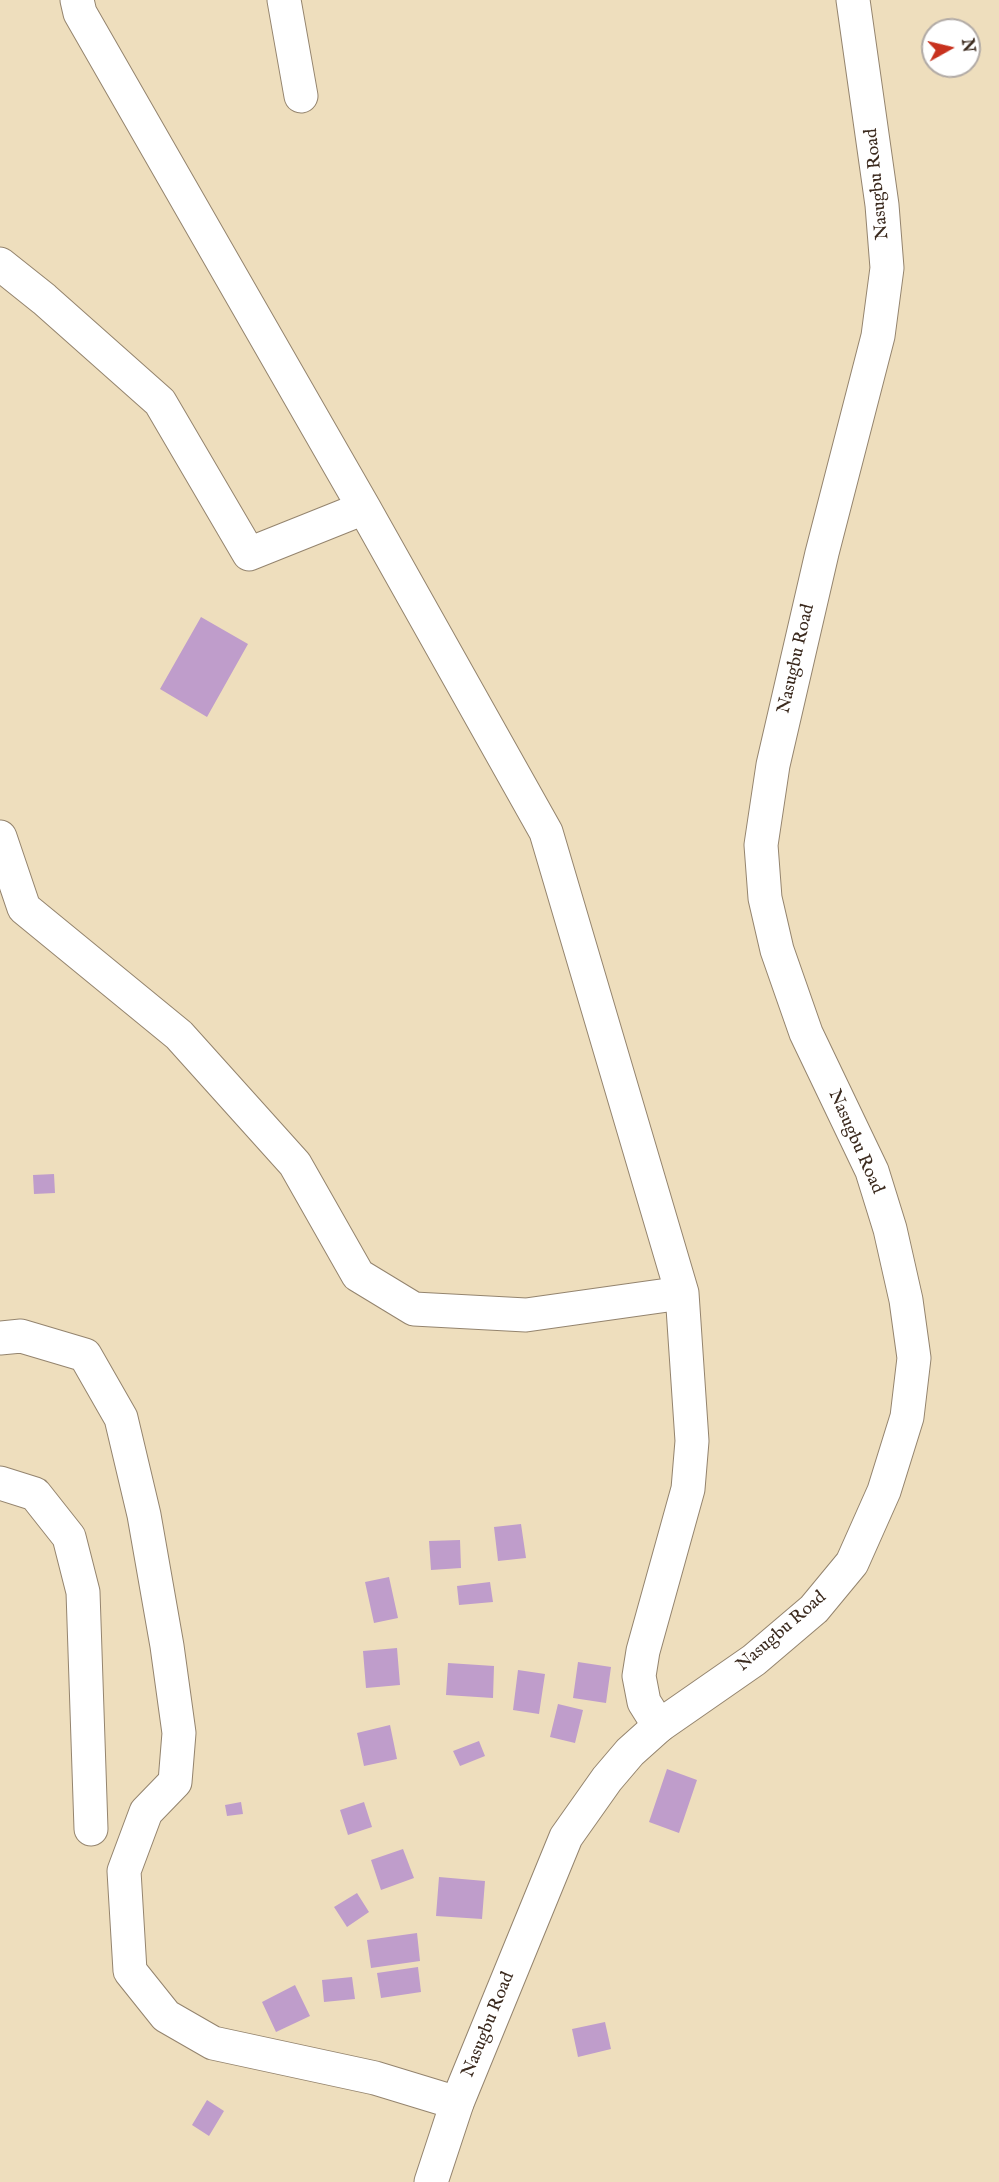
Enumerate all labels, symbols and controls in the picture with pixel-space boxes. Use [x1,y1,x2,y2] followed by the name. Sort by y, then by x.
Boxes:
[921,18,981,78] north arrow
[956,38,978,54] text: N
[861,127,895,241] street label: Nasugbu Road
[774,602,820,716] street label: Nasugbu Road
[822,1087,888,1197] street label: Nasugbu Road
[733,1587,831,1677] street label: Nasugbu Road
[458,1969,520,2081] street label: Nasugbu Road

